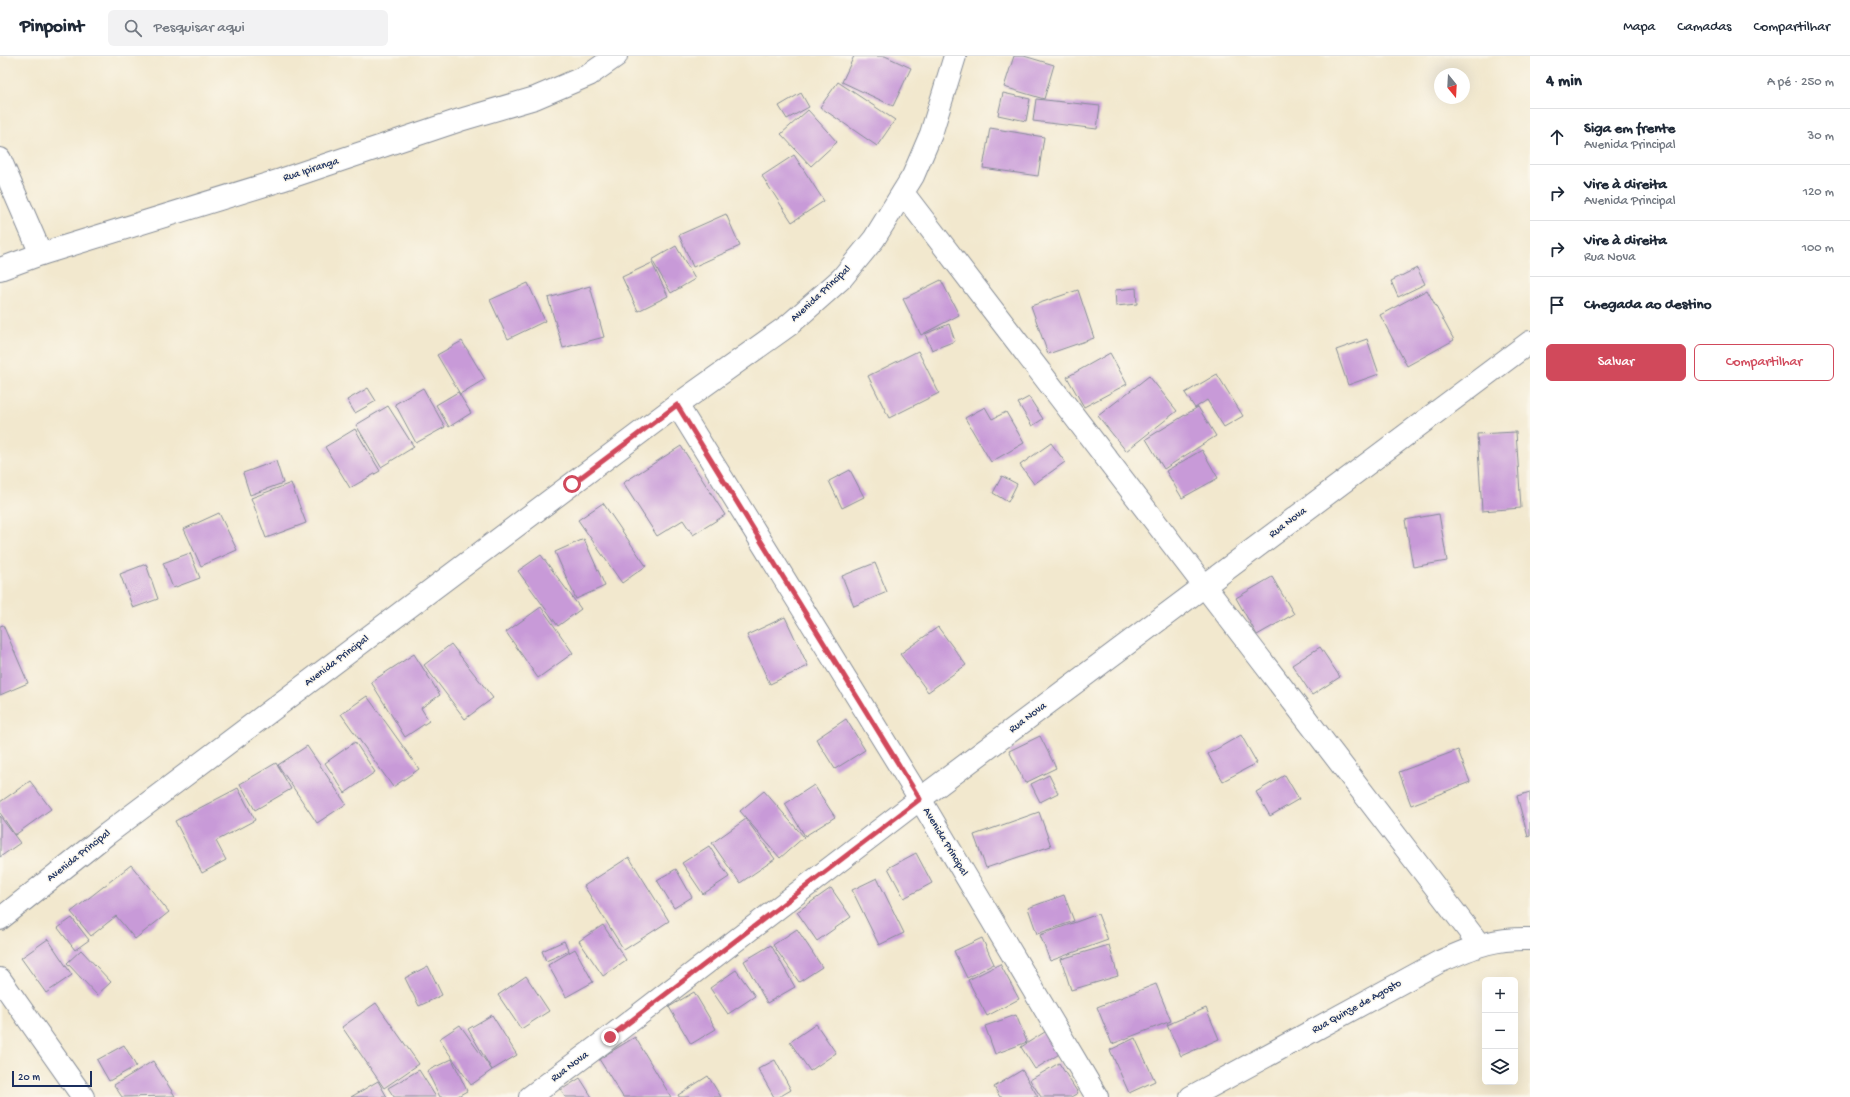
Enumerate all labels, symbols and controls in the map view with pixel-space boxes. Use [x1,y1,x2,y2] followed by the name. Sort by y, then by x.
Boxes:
[108,10,388,46] search box
[20,16,84,39] text: Pinpoint
[122,17,144,39] icon: search
[154,19,245,37] text: Pesquisar aqui
[1623,19,1655,36] text: Mapa
[1677,19,1732,36] text: Camadas
[1754,19,1830,36] text: Compartilhar
[1434,68,1470,104] north arrow
[1546,72,1582,92] text: 4 min
[1767,75,1834,90] text: A pé · 250 m
[1584,120,1675,138] text: Siga em frente
[1546,126,1568,148] icon: ahead
[1808,129,1834,144] text: 30 m
[1584,138,1676,153] text: Avenida Principal
[282,155,341,185] street label: Rua Ipiranga
[1584,176,1667,194] text: Vire à direita
[1546,182,1568,204] icon: right
[1803,185,1834,200] text: 120 m
[1584,194,1676,209] text: Avenida Principal
[1584,232,1667,250] text: Vire à direita
[1546,238,1568,260] icon: right
[1802,241,1834,256] text: 100 m
[1584,250,1635,265] text: Rua Nova
[789,263,854,325] street label: Avenida Principal
[1546,294,1568,316] icon: arrive
[1584,296,1711,314] text: Chegada ao destino
[1546,344,1686,381] button: Salvar
[1694,344,1834,381] button: Compartilhar
[563,475,581,493] route start
[1267,505,1310,541] street label: Rua Nova
[302,633,372,689] street label: Avenida Principal
[1007,700,1050,736] street label: Rua Nova
[920,806,970,879] street label: Avenida Principal
[45,827,114,885] street label: Avenida Principal
[1310,977,1404,1037] street label: Rua Quinze de Agosto
[1482,977,1518,1085] map controls
[1482,977,1518,1013] button: +
[1482,1013,1518,1049] button: −
[601,1028,619,1046] route end
[549,1049,592,1085] street label: Rua Nova
[1482,1049,1518,1085] button: layers
[12,1069,92,1088] scale bar
[18,1072,40,1084] text: 20 m

